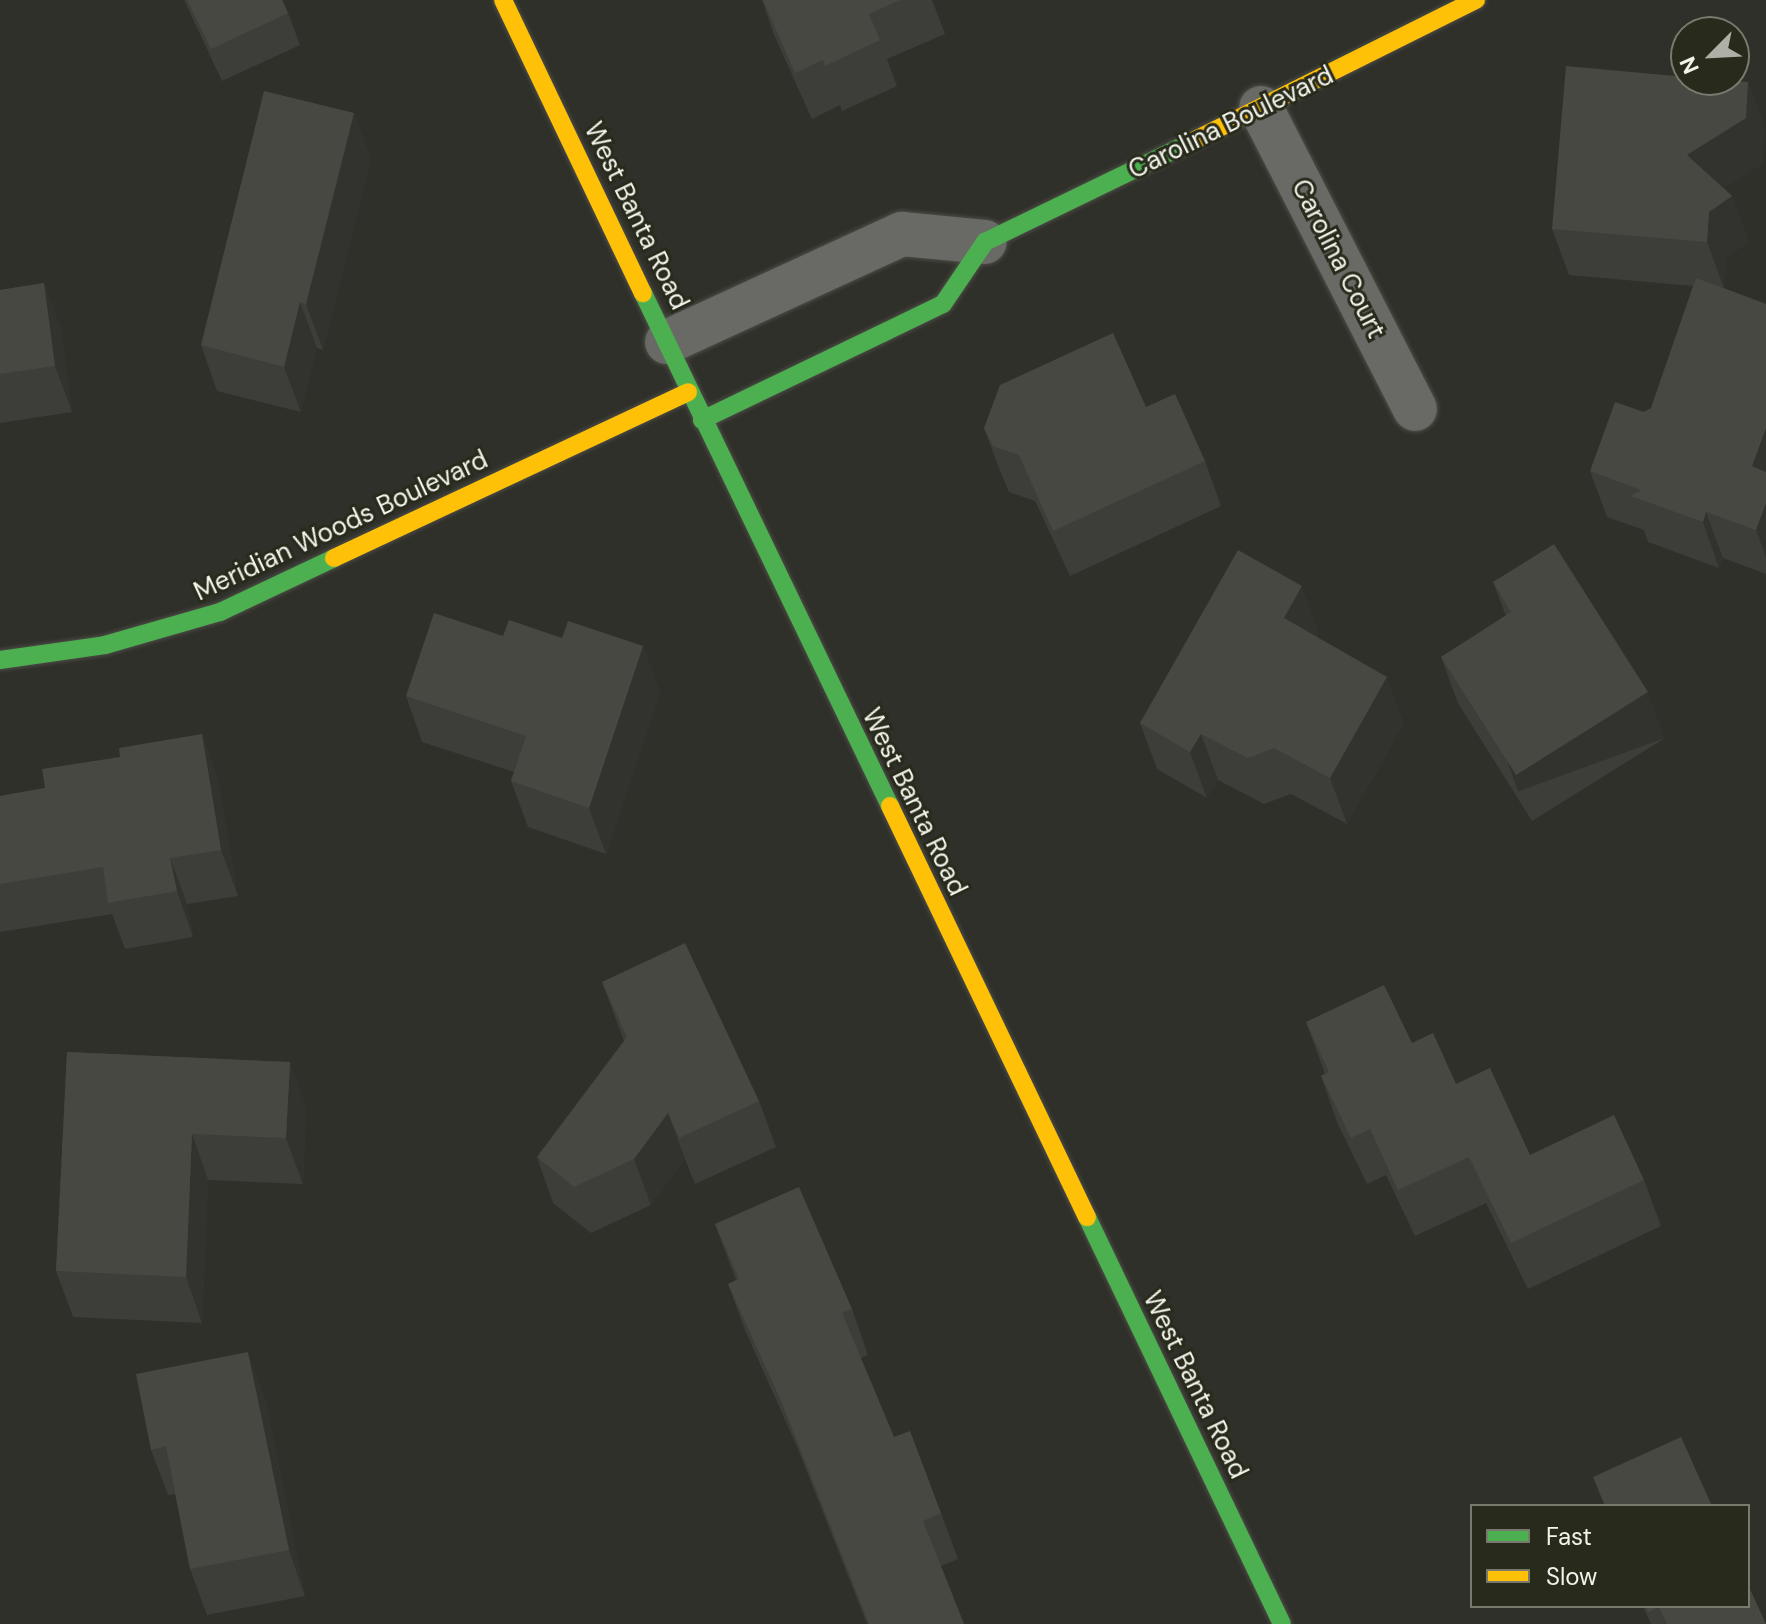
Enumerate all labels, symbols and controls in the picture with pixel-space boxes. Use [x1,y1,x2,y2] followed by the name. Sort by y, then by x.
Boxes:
[1670,16,1750,96] north arrow
[1673,52,1706,78] text: N
[1123,60,1339,186] street label: Carolina Boulevard
[577,117,695,315] street label: West Banta Road
[1285,174,1391,344] street label: Carolina Court
[189,444,493,608] street label: Meridian Woods Boulevard
[855,703,973,901] street label: West Banta Road
[1136,1286,1254,1484] street label: West Banta Road
[1470,1504,1750,1608] legend
[1546,1521,1592,1552] text: Fast
[1546,1561,1597,1592] text: Slow

